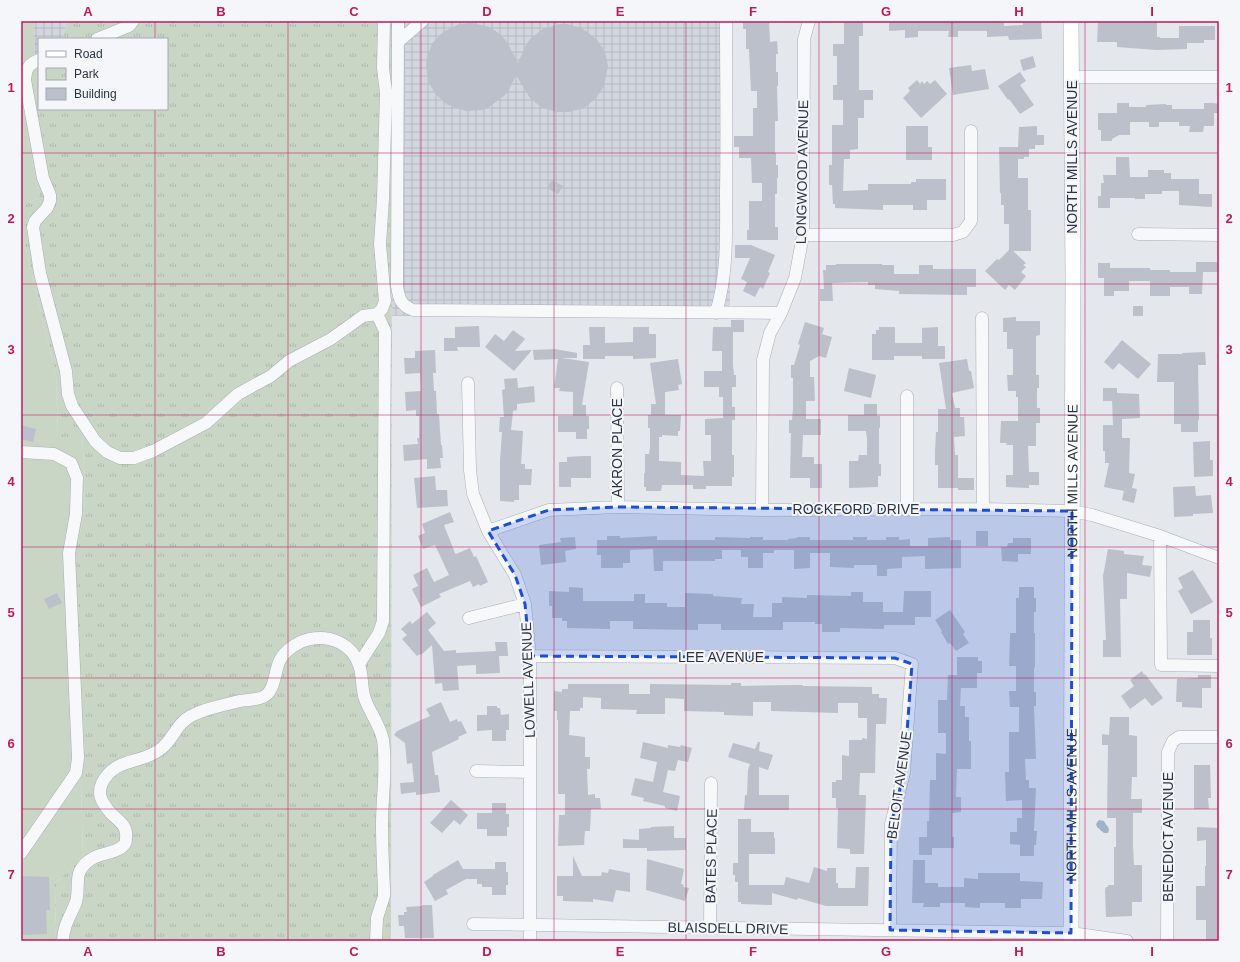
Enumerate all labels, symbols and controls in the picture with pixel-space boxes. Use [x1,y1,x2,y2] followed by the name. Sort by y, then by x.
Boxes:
[83,4,93,19] text: A
[216,4,226,19] text: B
[349,4,359,19] text: C
[482,4,492,19] text: D
[616,4,625,19] text: E
[749,4,757,19] text: F
[881,4,891,19] text: G
[1014,4,1024,19] text: H
[1150,4,1154,19] text: I
[38,38,168,110] legend
[74,47,103,61] text: Road
[74,67,100,81] text: Park
[7,80,15,95] text: 1
[1064,80,1080,234] street label: NORTH MILLS AVENUE
[1225,80,1233,95] text: 1
[74,87,117,101] text: Building
[793,100,811,244] street label: LONGWOOD AVENUE
[7,211,15,226] text: 2
[1225,211,1233,226] text: 2
[7,342,15,357] text: 3
[1225,342,1233,357] text: 3
[609,398,625,498] street label: AKRON PLACE
[1064,404,1081,558] street label: NORTH MILLS AVENUE
[7,474,15,489] text: 4
[1225,474,1233,489] text: 4
[793,501,919,517] street label: ROCKFORD DRIVE
[7,605,15,620] text: 5
[1225,605,1233,620] text: 5
[518,622,538,738] street label: LOWELL AVENUE
[678,649,764,665] street label: LEE AVENUE
[1063,728,1080,882] street label: NORTH MILLS AVENUE
[883,730,915,840] street label: BELOIT AVENUE
[7,736,15,751] text: 6
[1225,736,1233,751] text: 6
[1160,772,1176,902] street label: BENEDICT AVENUE
[702,809,720,903] street label: BATES PLACE
[7,867,15,882] text: 7
[1225,867,1233,882] text: 7
[667,919,789,937] street label: BLAISDELL DRIVE
[83,944,93,959] text: A
[216,944,226,959] text: B
[349,944,359,959] text: C
[482,944,492,959] text: D
[616,944,625,959] text: E
[749,944,757,959] text: F
[881,944,891,959] text: G
[1014,944,1024,959] text: H
[1150,944,1154,959] text: I

